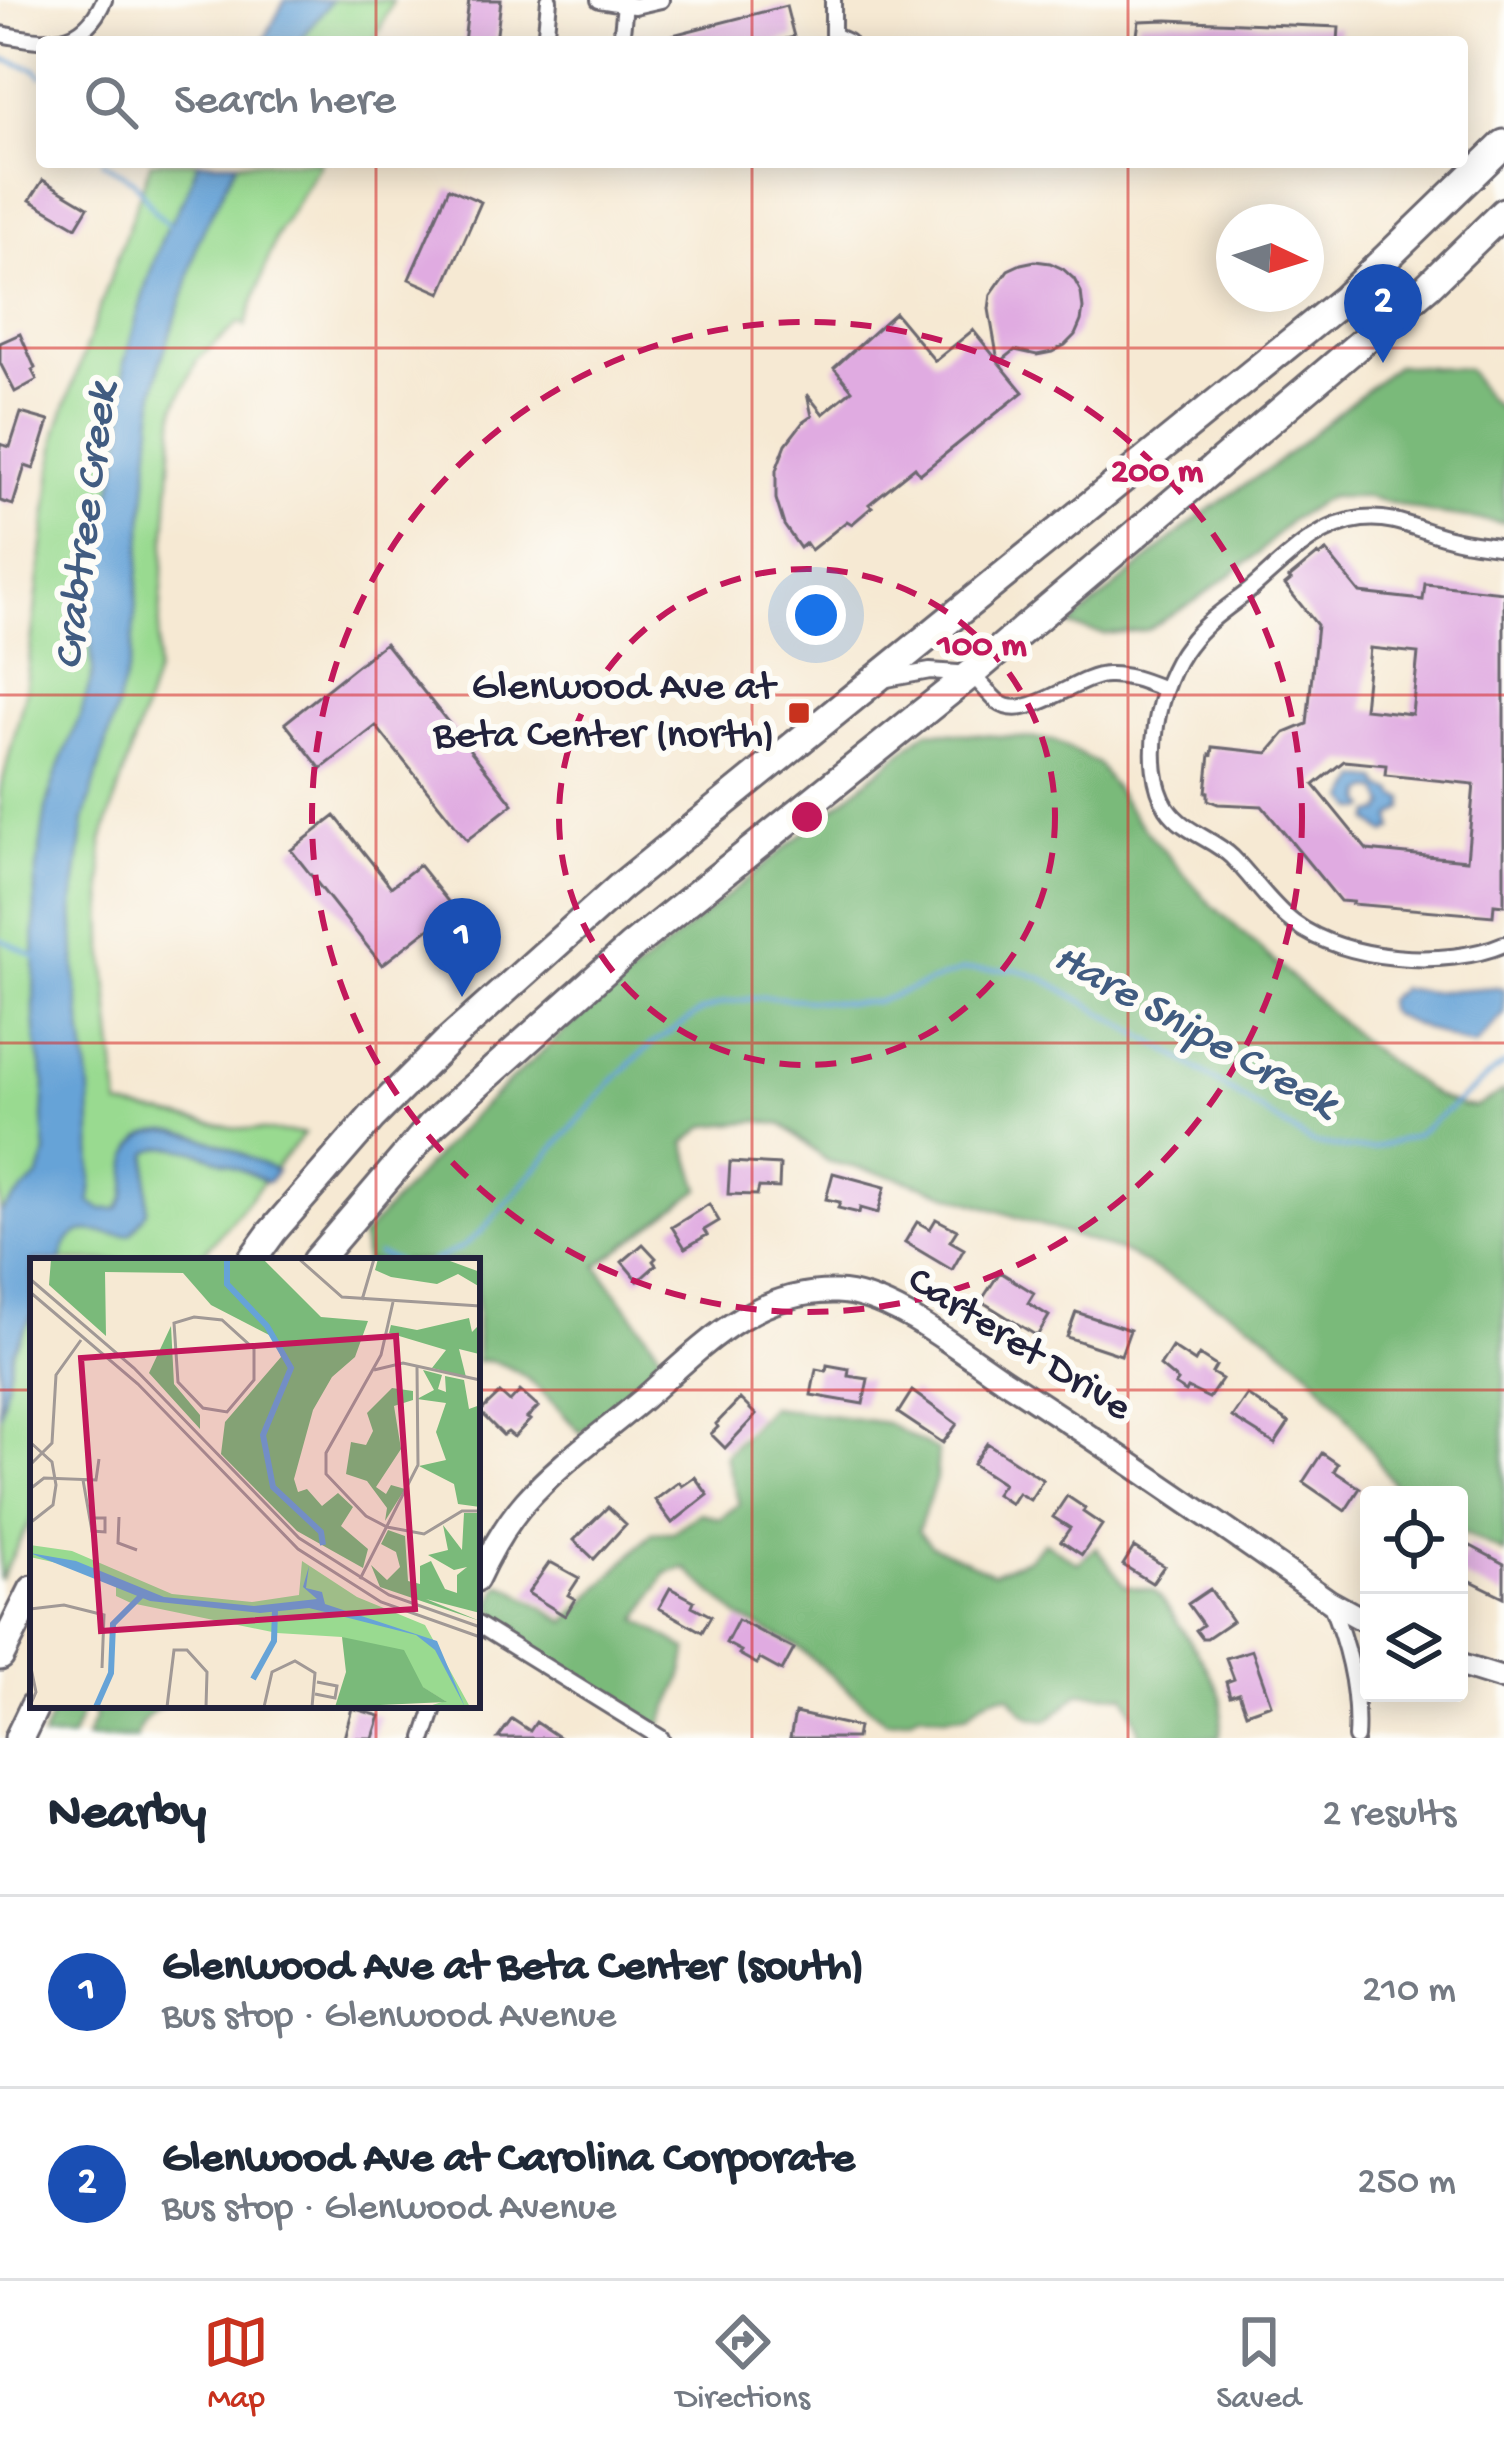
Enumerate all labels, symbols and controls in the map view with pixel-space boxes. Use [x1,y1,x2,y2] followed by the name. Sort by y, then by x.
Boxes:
[36,36,1468,168] search box
[78,69,144,135] icon: search
[174,76,396,129] text: Search here
[1216,204,1324,312] north arrow
[1344,264,1422,363] pin: 2
[44,377,132,673] water label: Crabtree Creek
[1111,452,1204,495] text: 200 m
[786,585,846,645] your location
[935,626,1027,669] text: 100 m
[432,665,779,762] place label: Glenwood Ave at Beta Center (north)
[786,700,812,726] marker: Glenwood Ave at Beta Center (north)
[786,796,828,838] centre of rings
[423,898,501,997] pin: 1
[1043,933,1348,1135] water label: Hare Snipe Creek
[30,1258,480,1708] inset map
[897,1258,1140,1435] street label: Carteret Drive
[1360,1486,1468,1702] map controls
[1360,1486,1468,1594] button: locate
[1360,1594,1468,1702] button: layers
[48,1786,206,1846] text: Nearby
[1322,1793,1456,1839] text: 2 results
[162,1942,864,1995] text: Glenwood Ave at Beta Center (south)
[79,1969,95,2015] text: 1
[1362,1969,1456,2015] text: 210 m
[162,1995,616,2041] text: Bus stop · Glenwood Avenue
[162,2134,855,2187] text: Glenwood Ave at Carolina Corporate
[77,2161,97,2207] text: 2
[1357,2161,1456,2207] text: 250 m
[162,2187,616,2233] text: Bus stop · Glenwood Avenue
[203,2309,269,2419] tab: Map
[676,2309,810,2419] tab: Directions
[1216,2309,1301,2419] tab: Saved

